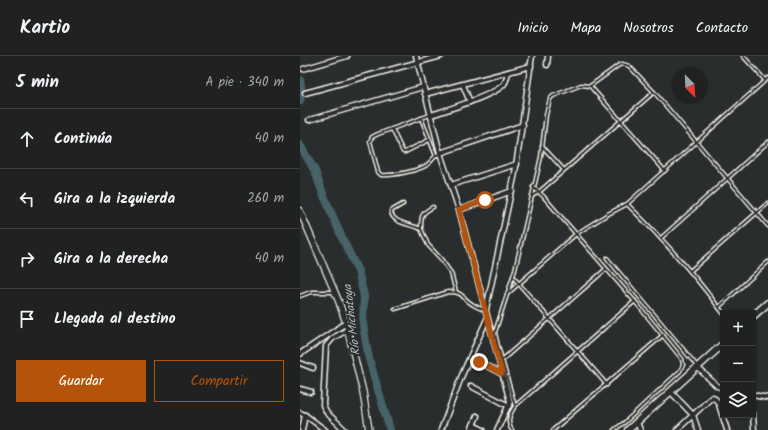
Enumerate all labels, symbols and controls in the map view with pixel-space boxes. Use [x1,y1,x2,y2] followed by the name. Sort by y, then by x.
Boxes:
[20,13,70,43] text: Kartio
[517,17,548,39] text: Inicio
[570,17,601,39] text: Mapa
[623,17,674,39] text: Nosotros
[696,17,748,39] text: Contacto
[672,68,708,104] north arrow
[16,69,59,96] text: 5 min
[206,72,284,93] text: A pie · 340 m
[54,127,112,151] text: Continúa
[16,128,38,150] icon: ahead
[255,128,284,149] text: 40 m
[54,187,175,211] text: Gira a la izquierda
[16,188,38,210] icon: left
[247,188,284,209] text: 260 m
[476,191,494,209] route start
[54,247,168,271] text: Gira a la derecha
[16,248,38,270] icon: right
[255,248,284,269] text: 40 m
[338,282,366,356] water label: Río Michatoya
[54,307,176,331] text: Llegada al destino
[16,308,38,330] icon: arrive
[720,310,756,418] map controls
[720,310,756,346] button: +
[720,346,756,382] button: −
[470,353,488,371] route end
[16,360,146,402] button: Guardar
[154,360,284,402] button: Compartir
[720,382,756,418] button: layers

